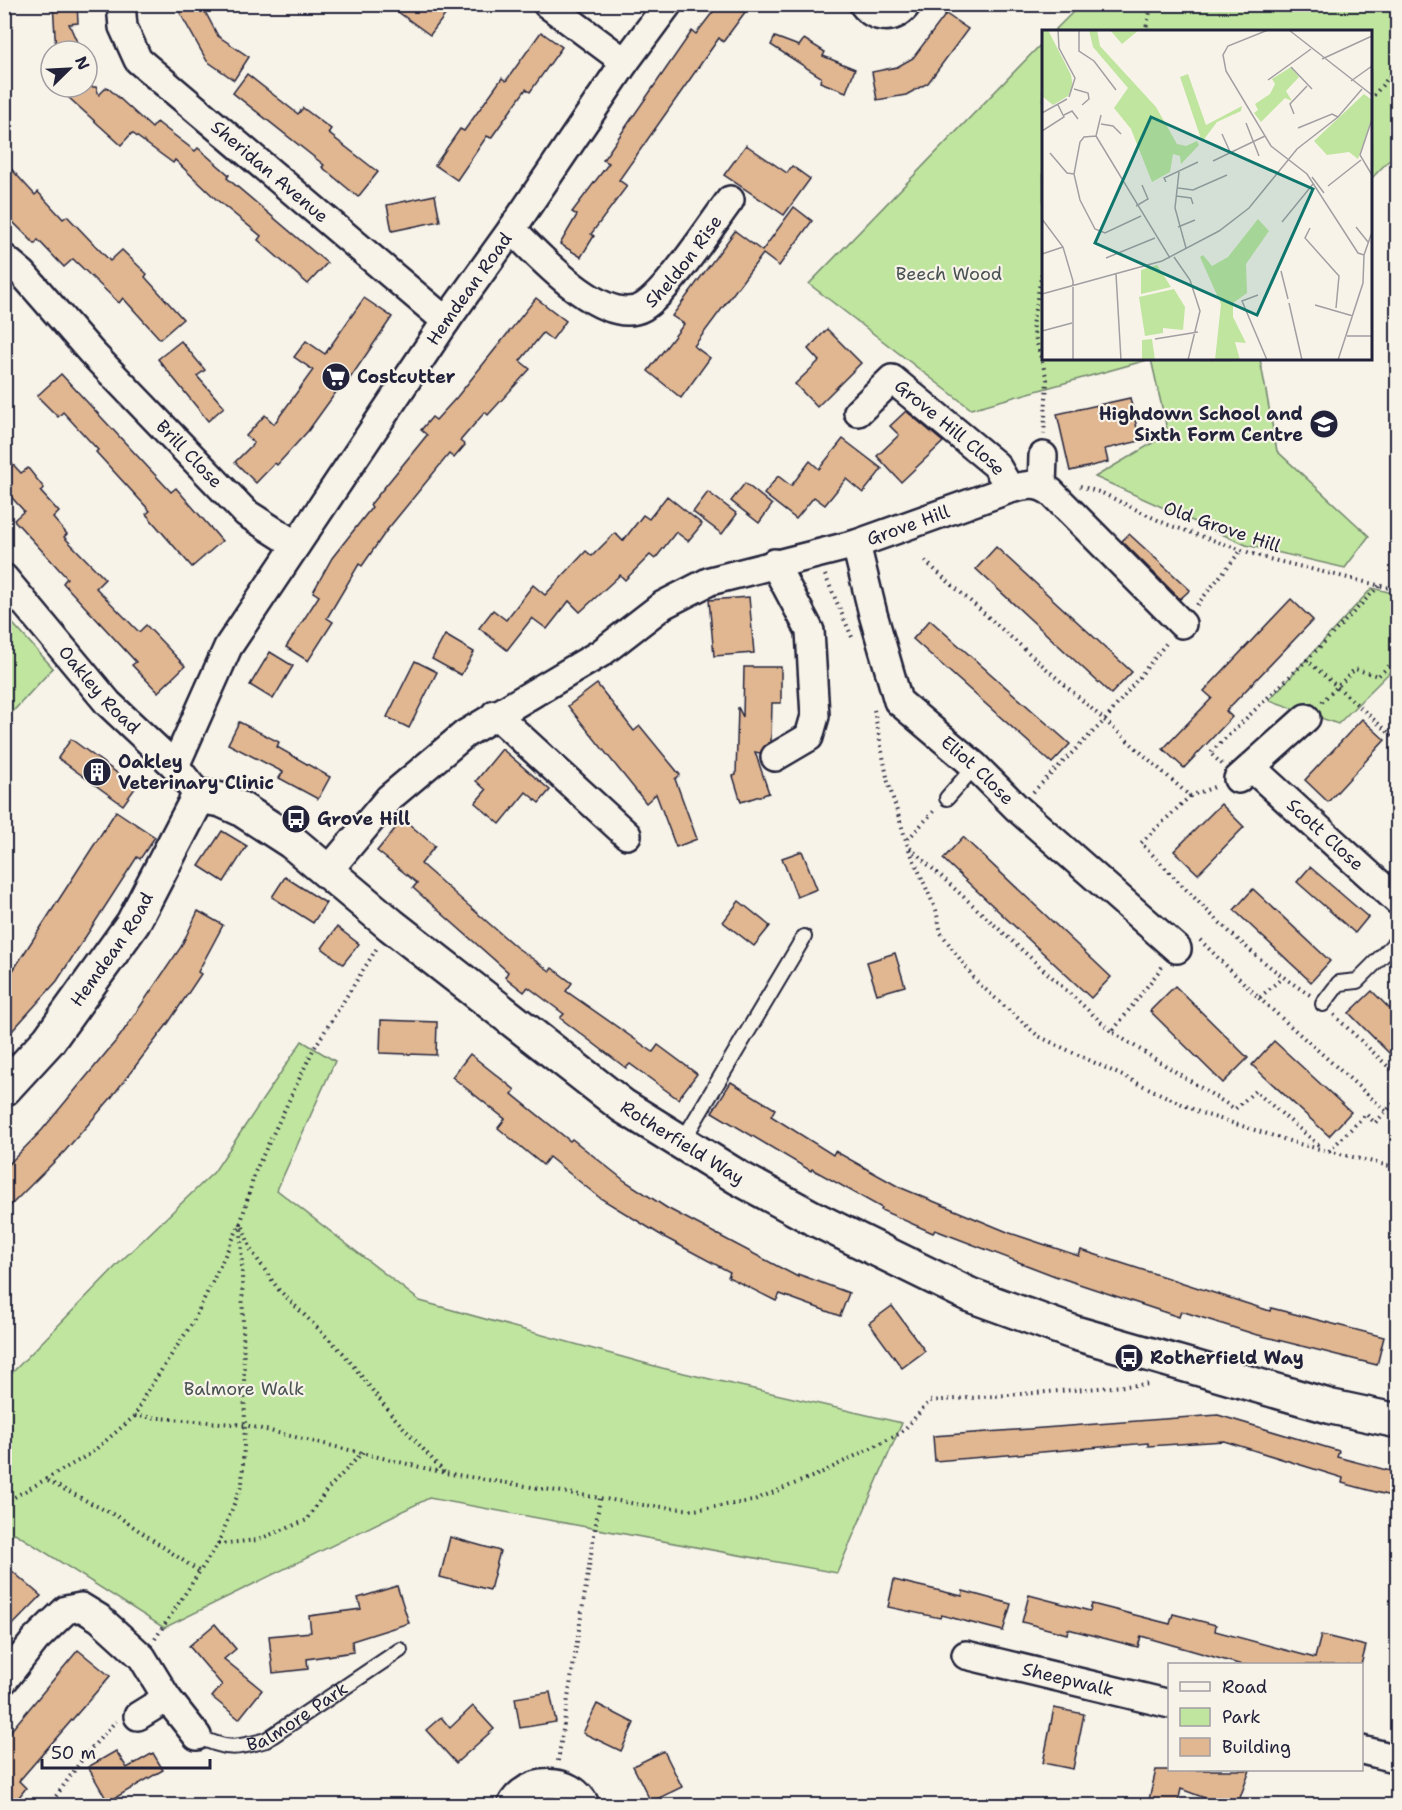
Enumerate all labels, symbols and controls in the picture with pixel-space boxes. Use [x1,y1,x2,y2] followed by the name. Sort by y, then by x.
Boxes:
[1042,30,1372,360] inset map
[39,39,99,99] north arrow
[70,53,94,73] text: N
[206,115,334,228] street label: Sheridan Avenue
[640,210,727,313] street label: Sheldon Rise
[421,228,518,350] street label: Hemdean Road
[896,262,1002,286] park label: Beech Wood
[320,361,352,393] supermarket icon: Costcutter
[357,365,456,389] place label: Costcutter
[889,374,1011,479] street label: Grove Hill Close
[1099,402,1303,447] place label: Highdown School and Sixth Form Centre
[1308,408,1340,440] school or university icon: Highdown School and Sixth Form Centre
[151,415,228,493] street label: Brill Close
[1160,496,1284,558] street label: Old Grove Hill
[863,499,953,551] street label: Grove Hill
[53,641,145,739] street label: Oakley Road
[936,730,1019,810] street label: Eliot Close
[118,750,274,795] place label: Oakley Veterinary Clinic
[81,756,113,788] building icon: Oakley Veterinary Clinic
[1281,793,1369,876] street label: Scott Close
[280,803,312,835] bus stop icon: Grove Hill
[317,807,410,831] place label: Grove Hill
[65,888,159,1011] street label: Hemdean Road
[616,1095,749,1190] street label: Rotherfield Way
[1113,1342,1145,1374] bus stop icon: Rotherfield Way
[1150,1346,1304,1370] place label: Rotherfield Way
[184,1377,304,1401] park label: Balmore Walk
[1020,1657,1116,1702] street label: Sheepwalk
[1168,1663,1363,1771] legend
[1222,1675,1267,1699] text: Road
[244,1676,353,1757] street label: Balmore Park
[1222,1705,1261,1729] text: Park
[42,1732,210,1770] scale bar
[1222,1735,1291,1759] text: Building
[51,1741,96,1765] text: 50 m

